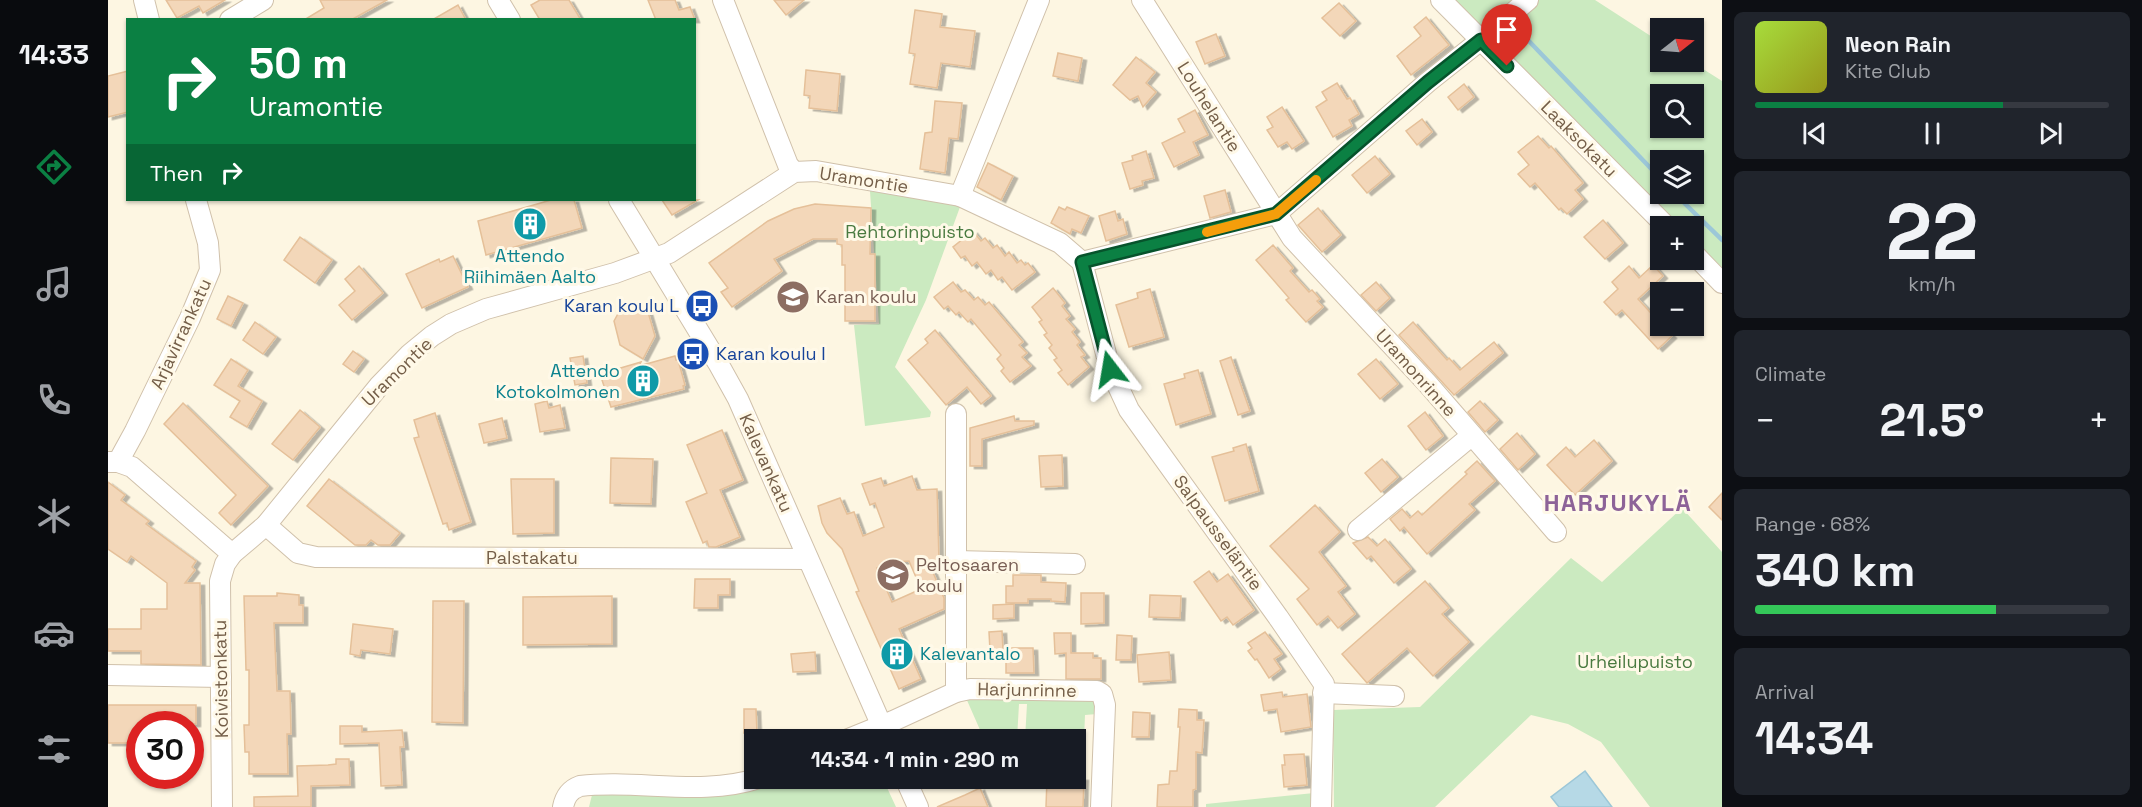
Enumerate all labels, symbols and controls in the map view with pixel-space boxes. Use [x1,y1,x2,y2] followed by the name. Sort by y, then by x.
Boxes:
[1481,4,1532,66] pin
[1490,13,1523,46] icon: arrive
[1650,18,1704,72] north arrow
[1650,18,1704,336] map controls
[1845,30,1951,58] text: Neon Rain
[19,37,89,72] text: 14:33
[249,37,348,90] text: 50 m
[150,42,228,120] icon: right
[1173,57,1246,156] street label: Louhelantie
[1845,58,1931,84] text: Kite Club
[1650,84,1704,138] button: search
[249,89,383,124] text: Uramontie
[1536,95,1623,182] street label: Laaksokatu
[1798,117,1831,150] icon: previous
[1916,117,1949,150] icon: pause
[2034,117,2067,150] icon: next
[33,146,75,188] icon: directions
[1650,150,1704,204] button: layers
[215,156,248,189] icon: right
[150,159,203,187] text: Then
[818,161,910,198] street label: Uramontie
[1886,182,1978,282] text: 22
[512,206,548,242] building icon: Attendo Riihimäen Aalto
[1650,216,1704,270] button: +
[845,220,975,243] park label: Rehtorinpuisto
[464,244,596,288] place label: Attendo Riihimäen Aalto
[33,263,75,305] icon: music
[1908,271,1956,297] text: km/h
[145,275,216,393] street label: Arjavirrankatu
[775,279,811,315] school or university icon: Karan koulu
[1650,282,1704,336] button: −
[816,285,917,308] place label: Karan koulu
[684,288,720,324] bus stop icon: Karan koulu L
[564,294,679,317] place label: Karan koulu L
[1371,324,1462,421] street label: Uramonrinne
[356,332,437,411] street label: Uramontie
[675,336,711,372] bus stop icon: Karan koulu I
[1078,337,1142,401] position arrow
[716,342,826,365] place label: Karan koulu I
[495,359,620,403] place label: Attendo Kotokolmonen
[1755,361,1826,387] text: Climate
[625,363,661,399] building icon: Attendo Kotokolmonen
[33,379,75,421] icon: phone
[1879,392,1985,449] text: 21.5°
[1755,400,1775,442] text: −
[2089,400,2109,442] text: +
[735,410,798,516] street label: Kalevankatu
[1169,471,1268,595] street label: Salpausseläntie
[1544,487,1692,518] district label: HARJUKYLÄ
[33,495,75,537] icon: climate
[1755,511,1870,537] text: Range · 68%
[1755,542,1915,599] text: 340 km
[486,546,578,569] street label: Palstakatu
[916,553,1019,597] place label: Peltosaaren koulu
[875,557,911,593] school or university icon: Peltosaaren koulu
[33,612,75,654] icon: car
[208,620,233,738] street label: Koivistonkatu
[879,636,915,672] building icon: Kalevantalo
[920,642,1021,665] place label: Kalevantalo
[1577,650,1693,673] park label: Urheilupuisto
[977,677,1077,702] street label: Harjunrinne
[1755,679,1814,705] text: Arrival
[1755,710,1873,767] text: 14:34
[126,711,204,789] speed limit sign: 30
[33,728,75,770] icon: filters
[811,745,1019,773] text: 14:34 · 1 min · 290 m

